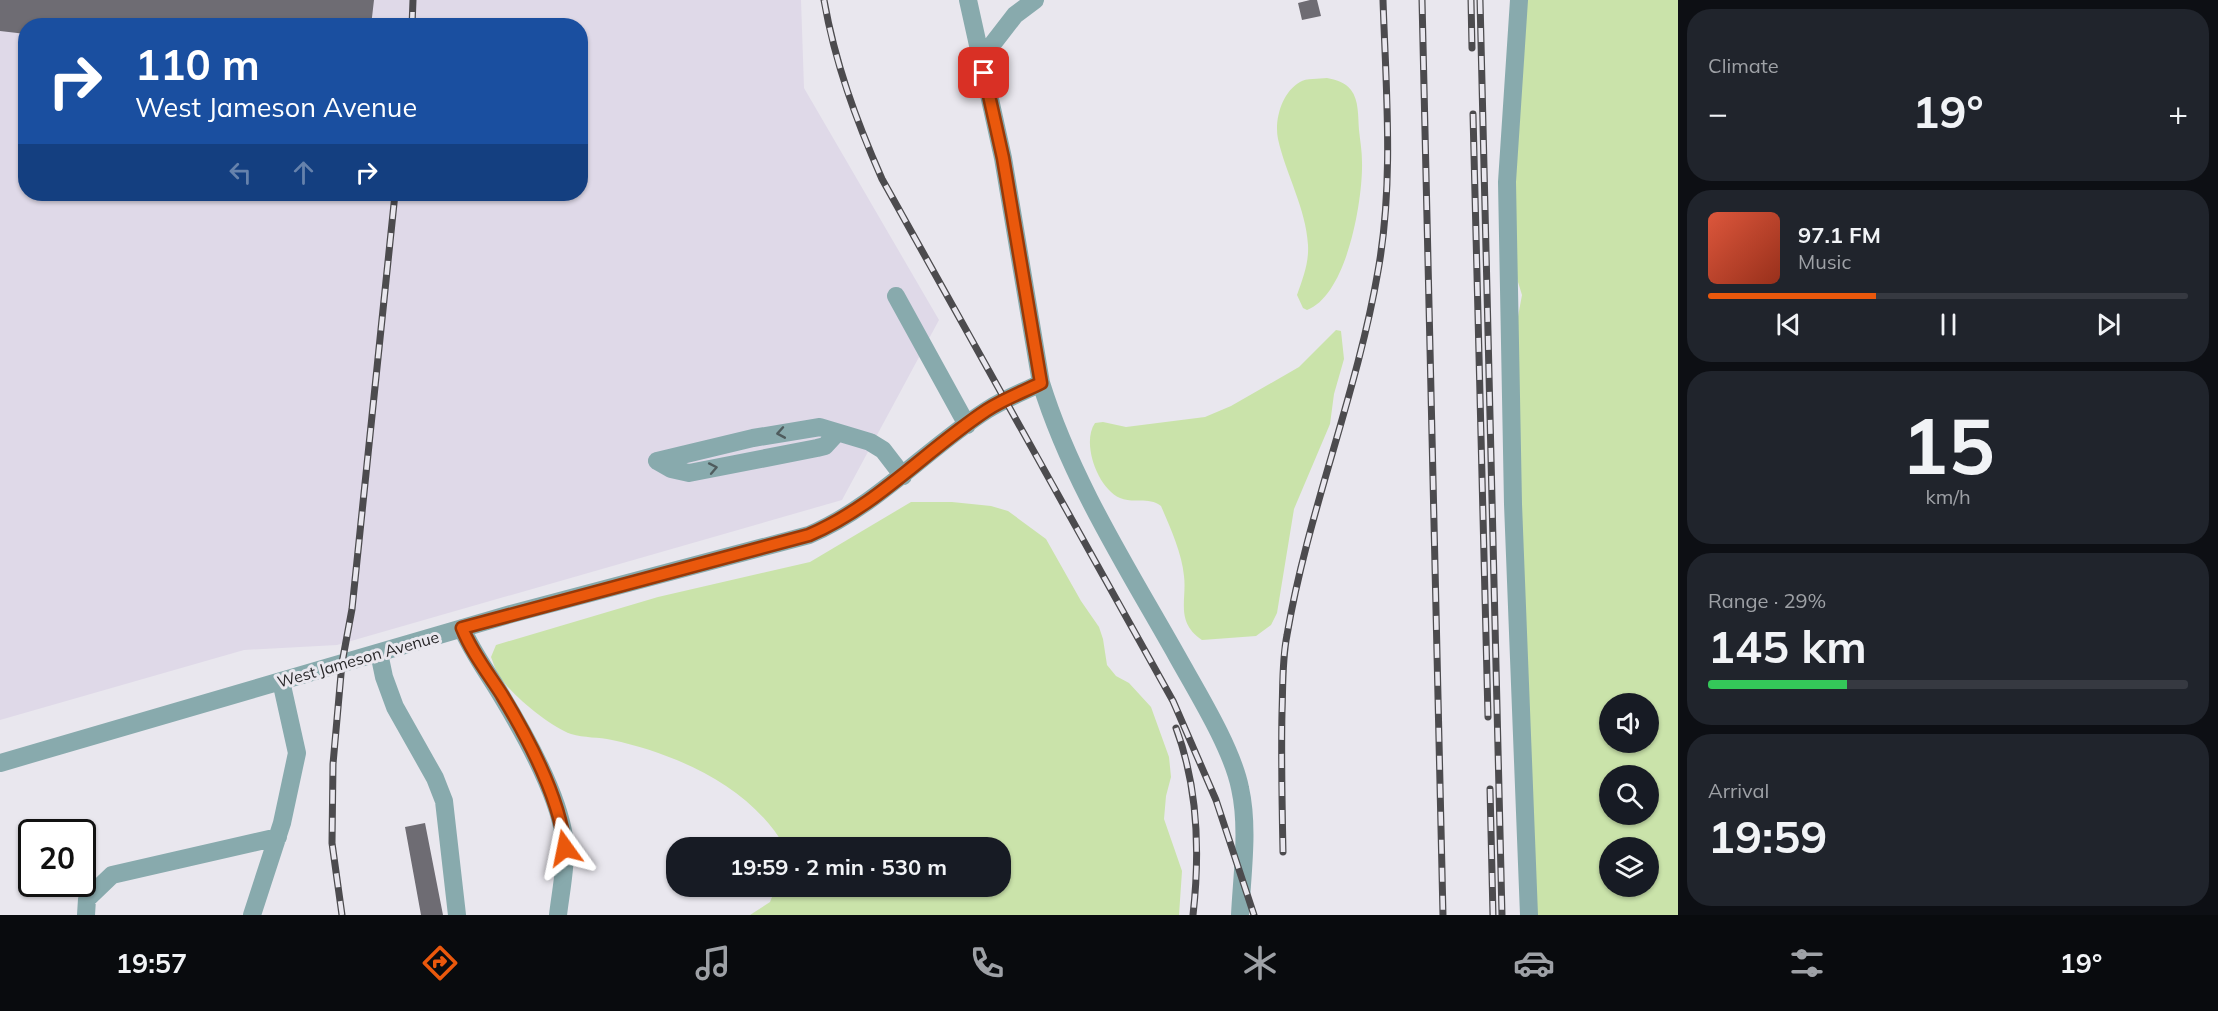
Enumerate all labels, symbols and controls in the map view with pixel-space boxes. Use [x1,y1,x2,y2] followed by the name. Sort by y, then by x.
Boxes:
[135,38,260,91] text: 110 m
[36,42,114,120] icon: right
[958,47,1009,98] pin
[1708,53,1779,78] text: Climate
[967,56,1000,89] icon: arrive
[1912,83,1984,139] text: 19°
[135,90,417,124] text: West Jameson Avenue
[1708,92,1728,133] text: −
[2168,92,2188,133] text: +
[224,156,257,189] icon: left
[287,156,320,189] icon: ahead
[350,156,383,189] icon: right
[1798,221,1881,249] text: 97.1 FM
[1798,249,1851,274] text: Music
[1772,308,1805,341] icon: previous
[1932,308,1965,341] icon: pause
[2092,308,2125,341] icon: next
[1901,396,1995,494] text: 15
[776,427,785,439] one-way arrow
[708,462,718,475] one-way arrow
[1925,484,1971,509] text: km/h
[1708,588,1826,613] text: Range · 29%
[1708,618,1867,674] text: 145 km
[275,626,441,692] street label: West Jameson Avenue
[1599,693,1659,897] map controls
[1599,693,1659,753] button: sound
[1599,765,1659,825] button: search
[1708,778,1769,803] text: Arrival
[1708,808,1827,864] text: 19:59
[533,816,597,880] position arrow
[18,819,96,897] speed limit sign: 20
[1599,837,1659,897] button: layers
[730,853,947,881] text: 19:59 · 2 min · 530 m
[419,942,461,984] icon: directions
[692,942,734,984] icon: music
[966,942,1008,984] icon: phone
[1239,942,1281,984] icon: climate
[1513,942,1555,984] icon: car
[1786,942,1828,984] icon: filters
[116,946,187,980] text: 19:57
[2060,946,2102,980] text: 19°

